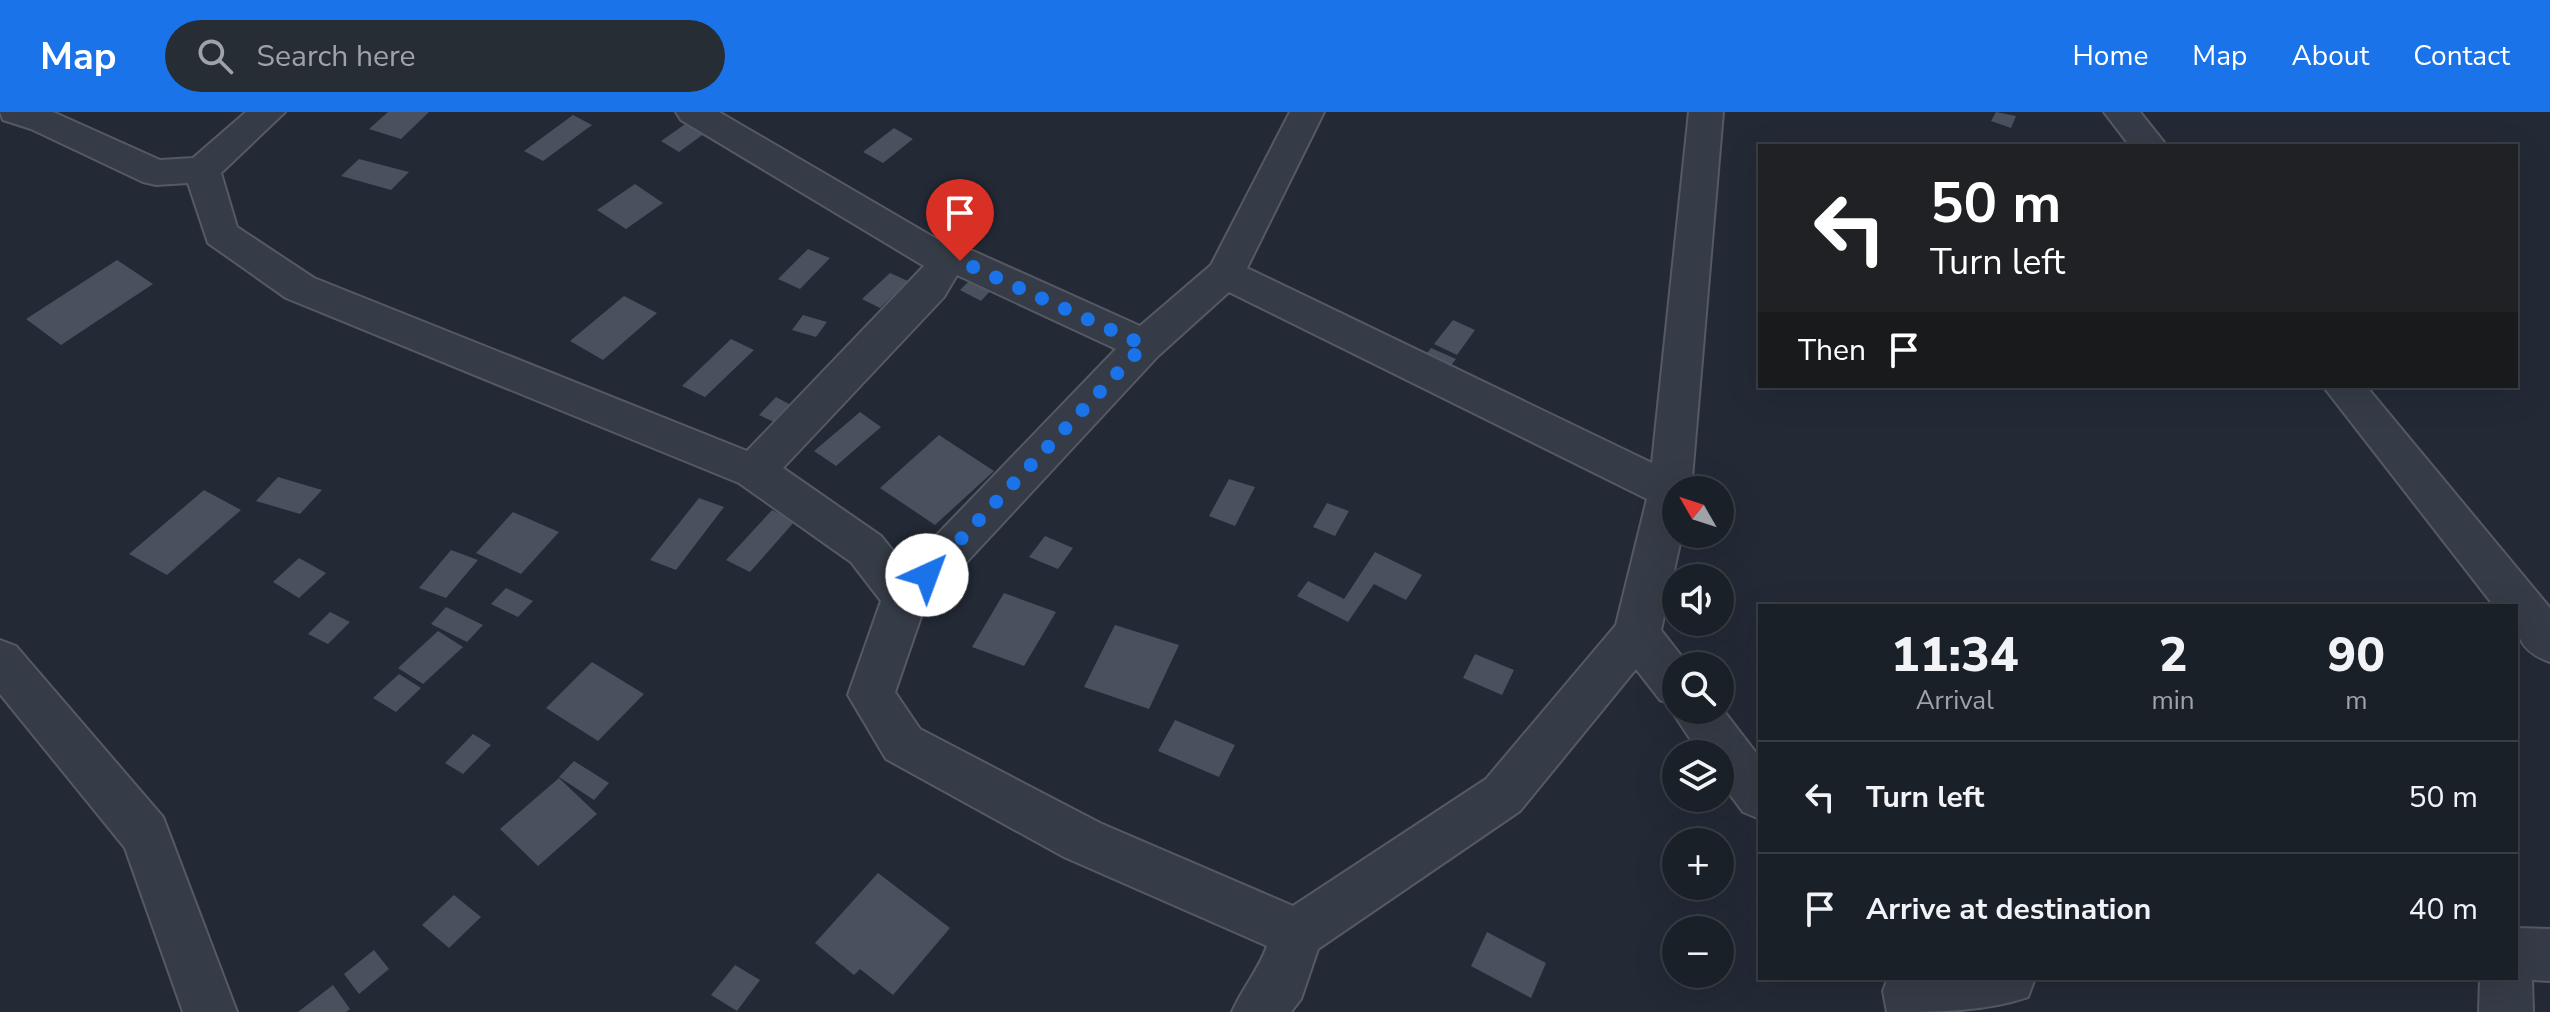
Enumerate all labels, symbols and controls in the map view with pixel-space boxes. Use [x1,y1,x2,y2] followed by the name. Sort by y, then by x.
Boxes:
[165,20,725,92] search box
[40,31,117,82] text: Map
[193,34,237,78] icon: search
[257,36,416,77] text: Search here
[2073,37,2148,75] text: Home
[2192,37,2247,75] text: Map
[2291,37,2369,75] text: About
[2413,37,2510,75] text: Contact
[1930,165,2061,242] text: 50 m
[1798,176,1902,280] icon: left
[926,179,994,261] pin
[938,191,982,235] icon: arrive
[1930,238,2065,287] text: Turn left
[1882,328,1926,372] icon: arrive
[1798,330,1866,371] text: Then
[1662,476,1734,548] north arrow
[1662,476,1734,988] map controls
[885,533,969,617] position arrow
[1662,564,1734,636] button: sound
[1891,622,2019,688] text: 11:34
[2159,622,2187,688] text: 2
[2327,622,2385,688] text: 90
[1662,652,1734,724] button: search
[1916,683,1994,718] text: Arrival
[2152,683,2195,718] text: min
[2345,683,2367,718] text: m
[1662,740,1734,812] button: layers
[1798,775,1842,819] icon: left
[1866,777,1984,818] text: Turn left
[2409,777,2478,818] text: 50 m
[1662,828,1734,900] button: +
[1798,887,1842,931] icon: arrive
[1866,889,2151,930] text: Arrive at destination
[2409,889,2478,930] text: 40 m
[1662,916,1734,988] button: −

